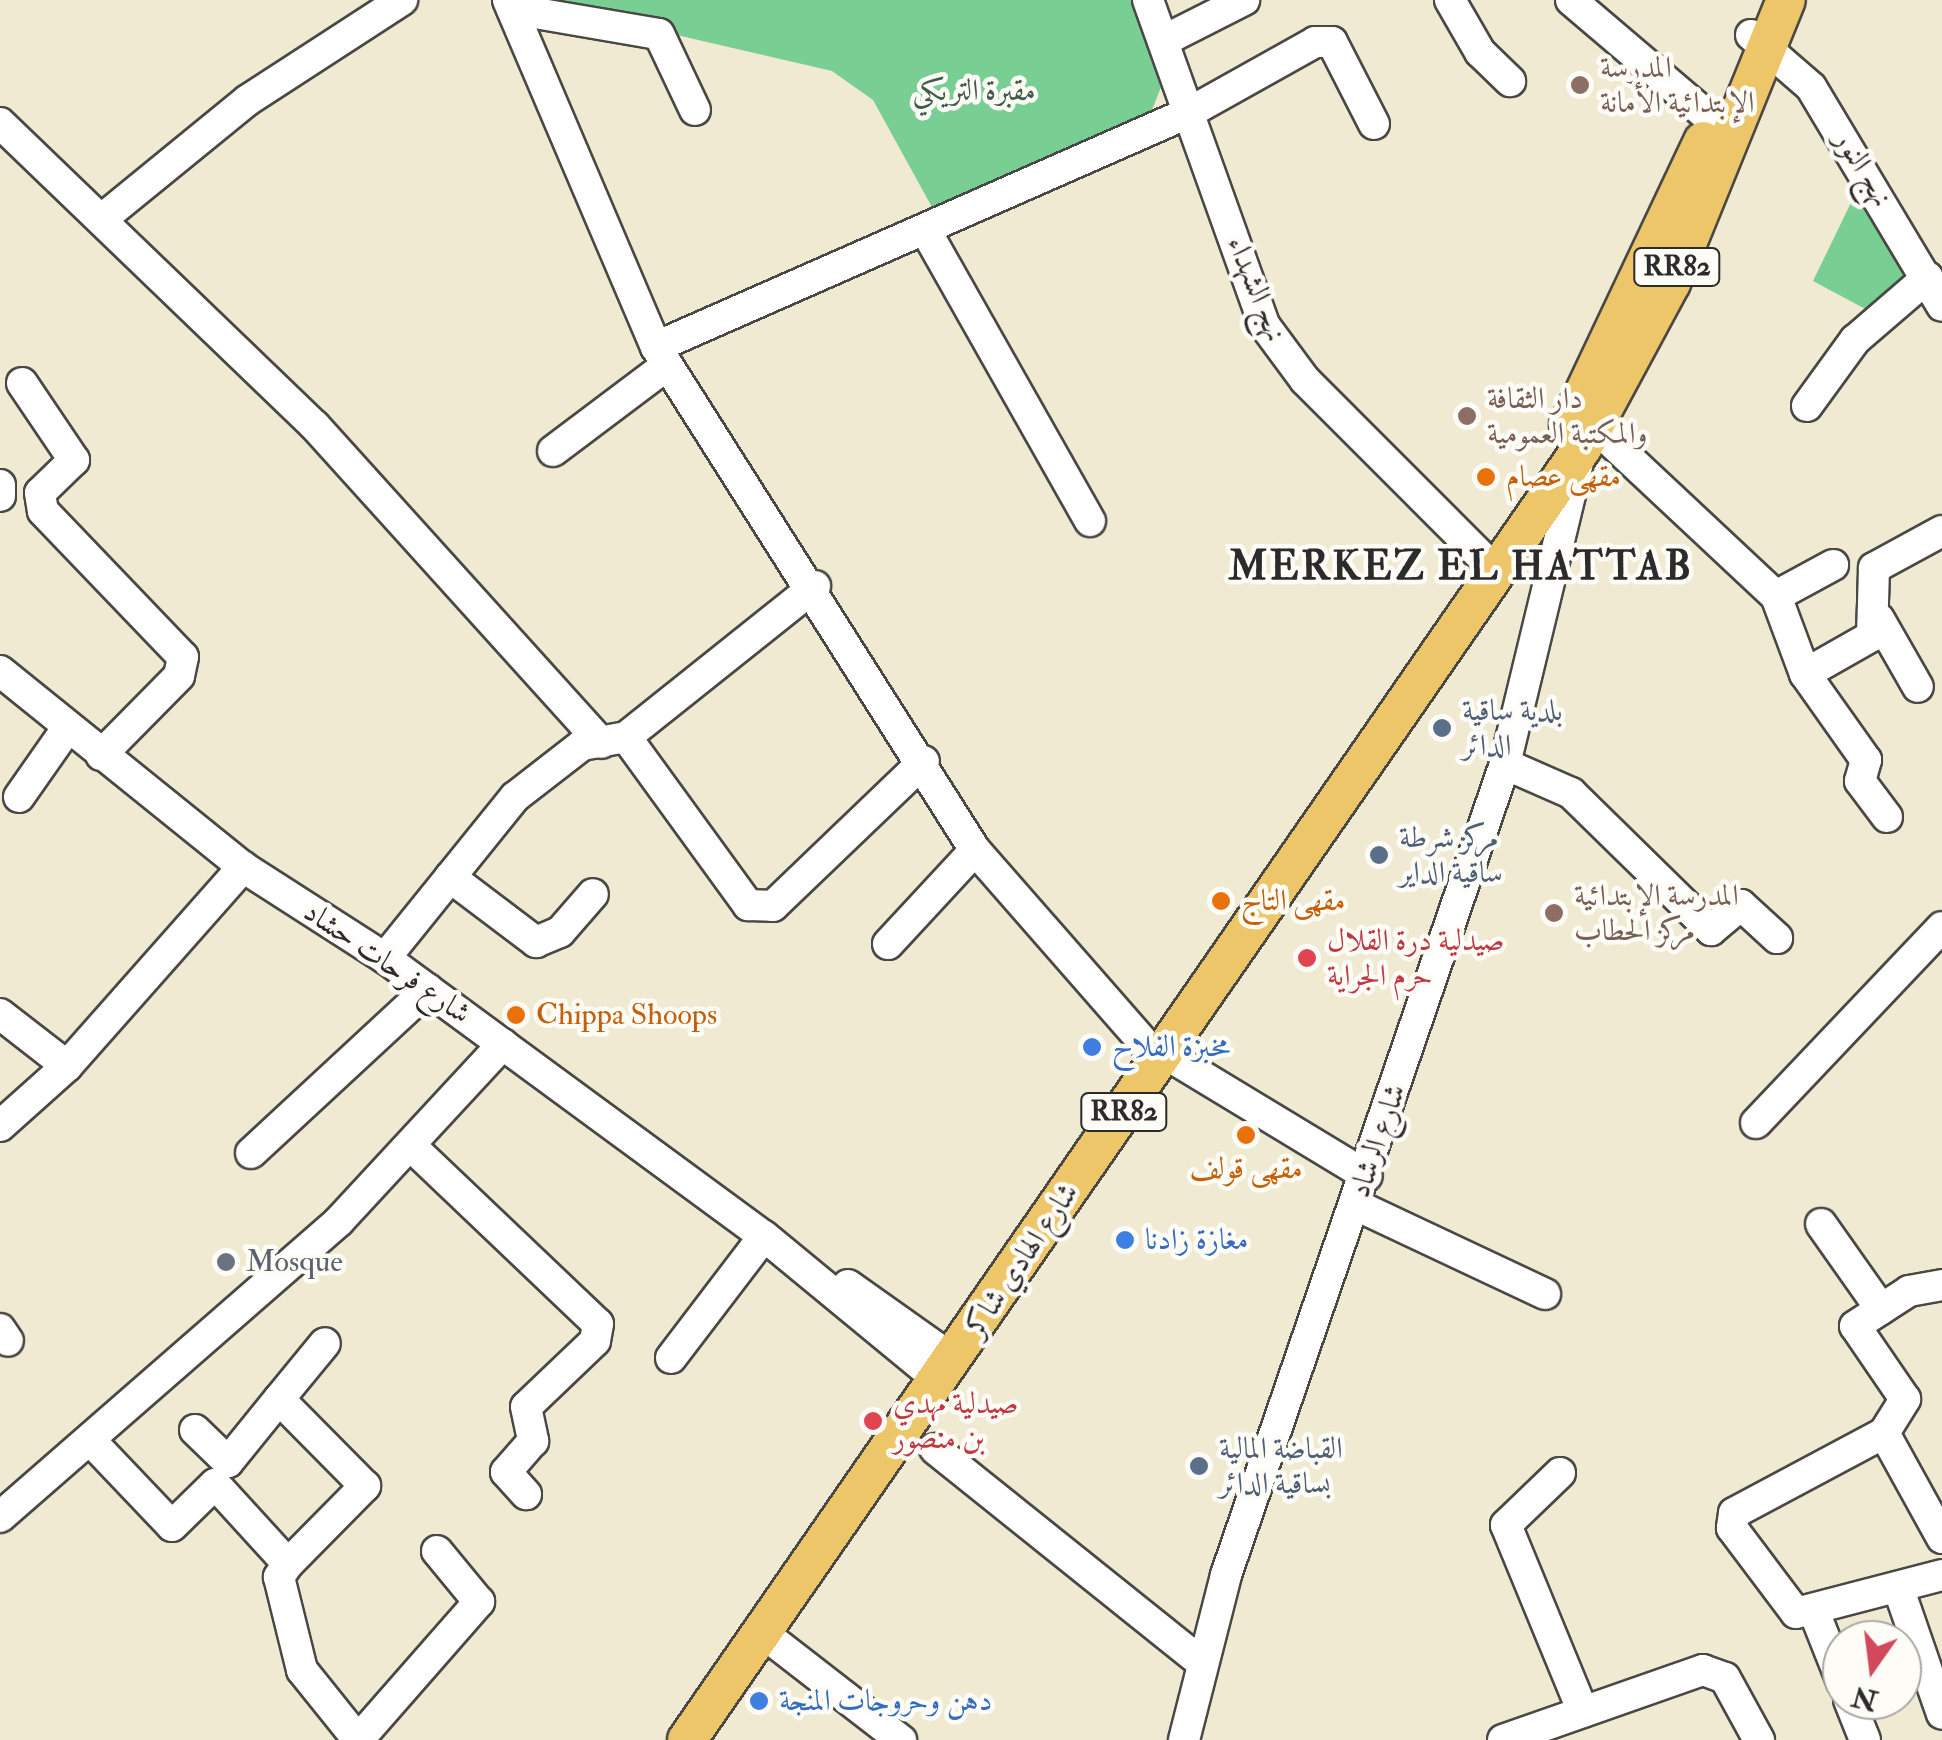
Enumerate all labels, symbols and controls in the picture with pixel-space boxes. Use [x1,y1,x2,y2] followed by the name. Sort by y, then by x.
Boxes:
[1600,50,1755,120] place label: المدرسة الإبتدائية الأمانة
[912,73,1036,109] park label: مقبرة التريكي
[1569,74,1591,96] marker: المدرسة الإبتدائية الأمانة
[1826,124,1900,214] street label: نهج النور
[1219,231,1293,347] street label: نهج الشهداء
[1632,244,1722,290] road number: RR82
[1487,381,1648,452] place label: دار الثقافة والمكتبة العمومية
[1456,405,1478,427] marker: دار الثقافة والمكتبة العمومية
[1506,459,1621,495] place label: مقهى عصام
[1475,466,1497,488] marker: مقهى عصام
[1229,543,1693,591] district label: MERKEZ EL HATTAB
[1462,693,1563,764] place label: بلدية ساقية الدائر
[1431,717,1453,739] marker: بلدية ساقية الدائر
[1399,820,1503,890] place label: مركز شرطة ساقية الداير
[1368,844,1390,866] marker: مركز شرطة ساقية الداير
[1574,878,1739,948] place label: المدرسة الإبتدائية مركز الحطاب
[1241,883,1345,919] place label: مقهى التاج
[1210,890,1232,912] marker: مقهى التاج
[297,894,477,1032] street label: شارع فرحات حشاد
[1543,902,1565,924] marker: المدرسة الإبتدائية مركز الحطاب
[1327,923,1504,994] place label: صيدلية درة القلال حرم الجراية
[1296,947,1318,969] marker: صيدلية درة القلال حرم الجراية
[536,997,717,1033] place label: Chippa Shoops
[505,1004,527,1026] marker: Chippa Shoops
[1112,1029,1230,1065] place label: مخبزة الفلاح
[1081,1036,1103,1058] marker: مخبزة الفلاح
[1342,1080,1414,1202] street label: شارع الرشاد
[1079,1089,1169,1135] road number: RR82
[1235,1124,1257,1146] marker: مقهى قولف
[1189,1151,1303,1187] place label: مقهى قولف
[957,1176,1087,1344] street label: شارع الهادي شاكر
[1145,1222,1248,1258] place label: مغازة زادنا
[1114,1229,1136,1251] marker: مغازة زادنا
[246,1244,343,1280] place label: Mosque
[215,1251,237,1273] marker: Mosque
[893,1386,1019,1456] place label: صيدلية مهدي بن منصور
[862,1410,884,1432] marker: صيدلية مهدي بن منصور
[1219,1431,1343,1502] place label: القباضة المالية بساقية الدائر
[1188,1455,1210,1477] marker: القباضة المالية بساقية الدائر
[1822,1620,1922,1720] north arrow
[1849,1678,1882,1718] text: N
[779,1683,992,1719] place label: دهن وحروجات المنجة
[748,1690,770,1712] marker: دهن وحروجات المنجة

